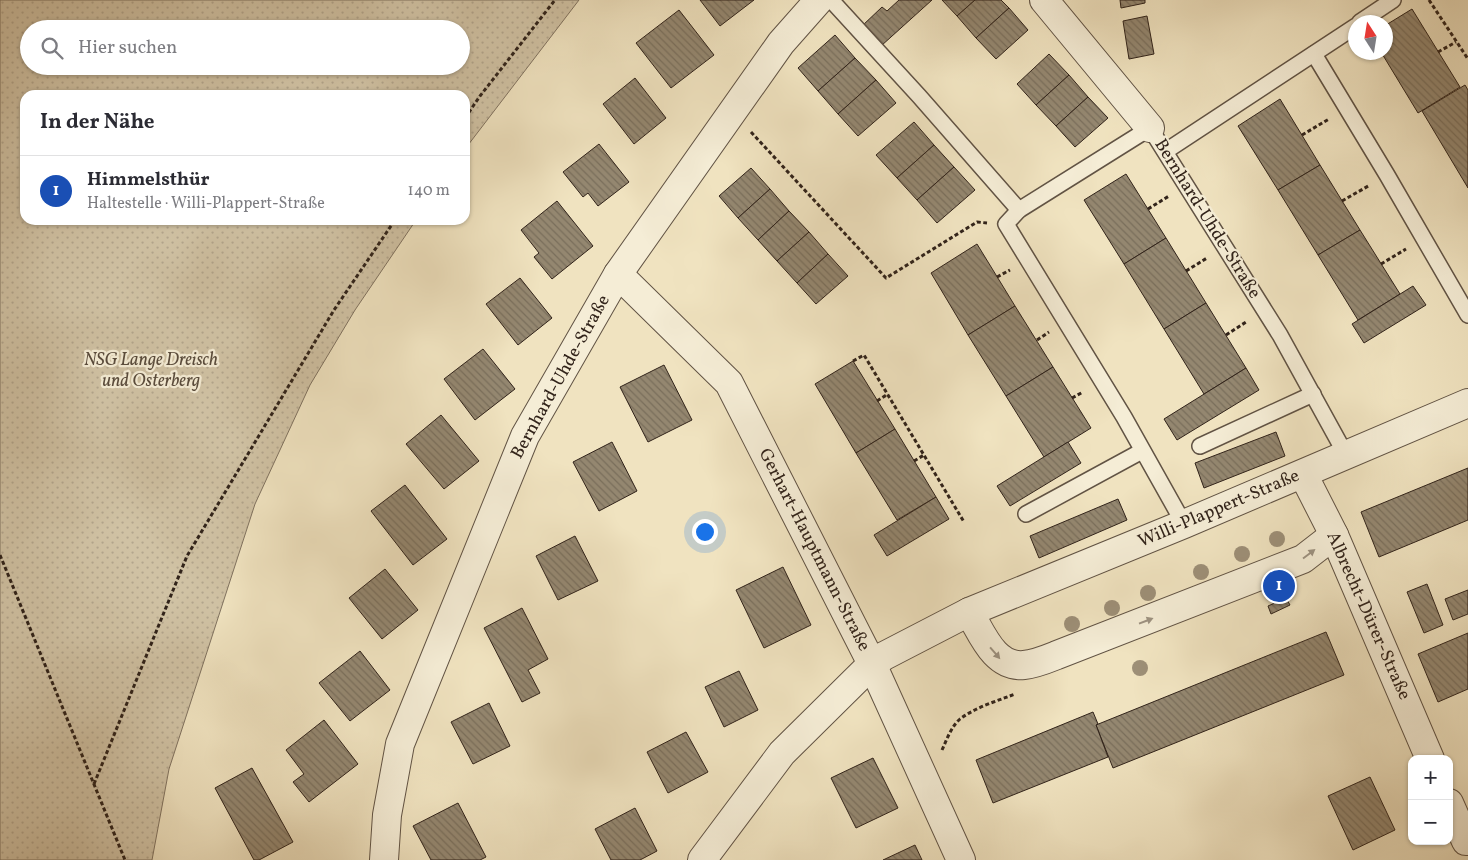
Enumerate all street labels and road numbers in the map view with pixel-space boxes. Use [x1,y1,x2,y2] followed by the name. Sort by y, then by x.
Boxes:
[1148,134,1266,304] street label: Bernhard-Uhde-Straße
[505,290,617,464] street label: Bernhard-Uhde-Straße
[752,444,876,656] street label: Gerhart-Hauptmann-Straße
[1134,464,1304,554] street label: Willi-Plappert-Straße
[1320,528,1416,704] street label: Albrecht-Dürer-Straße

